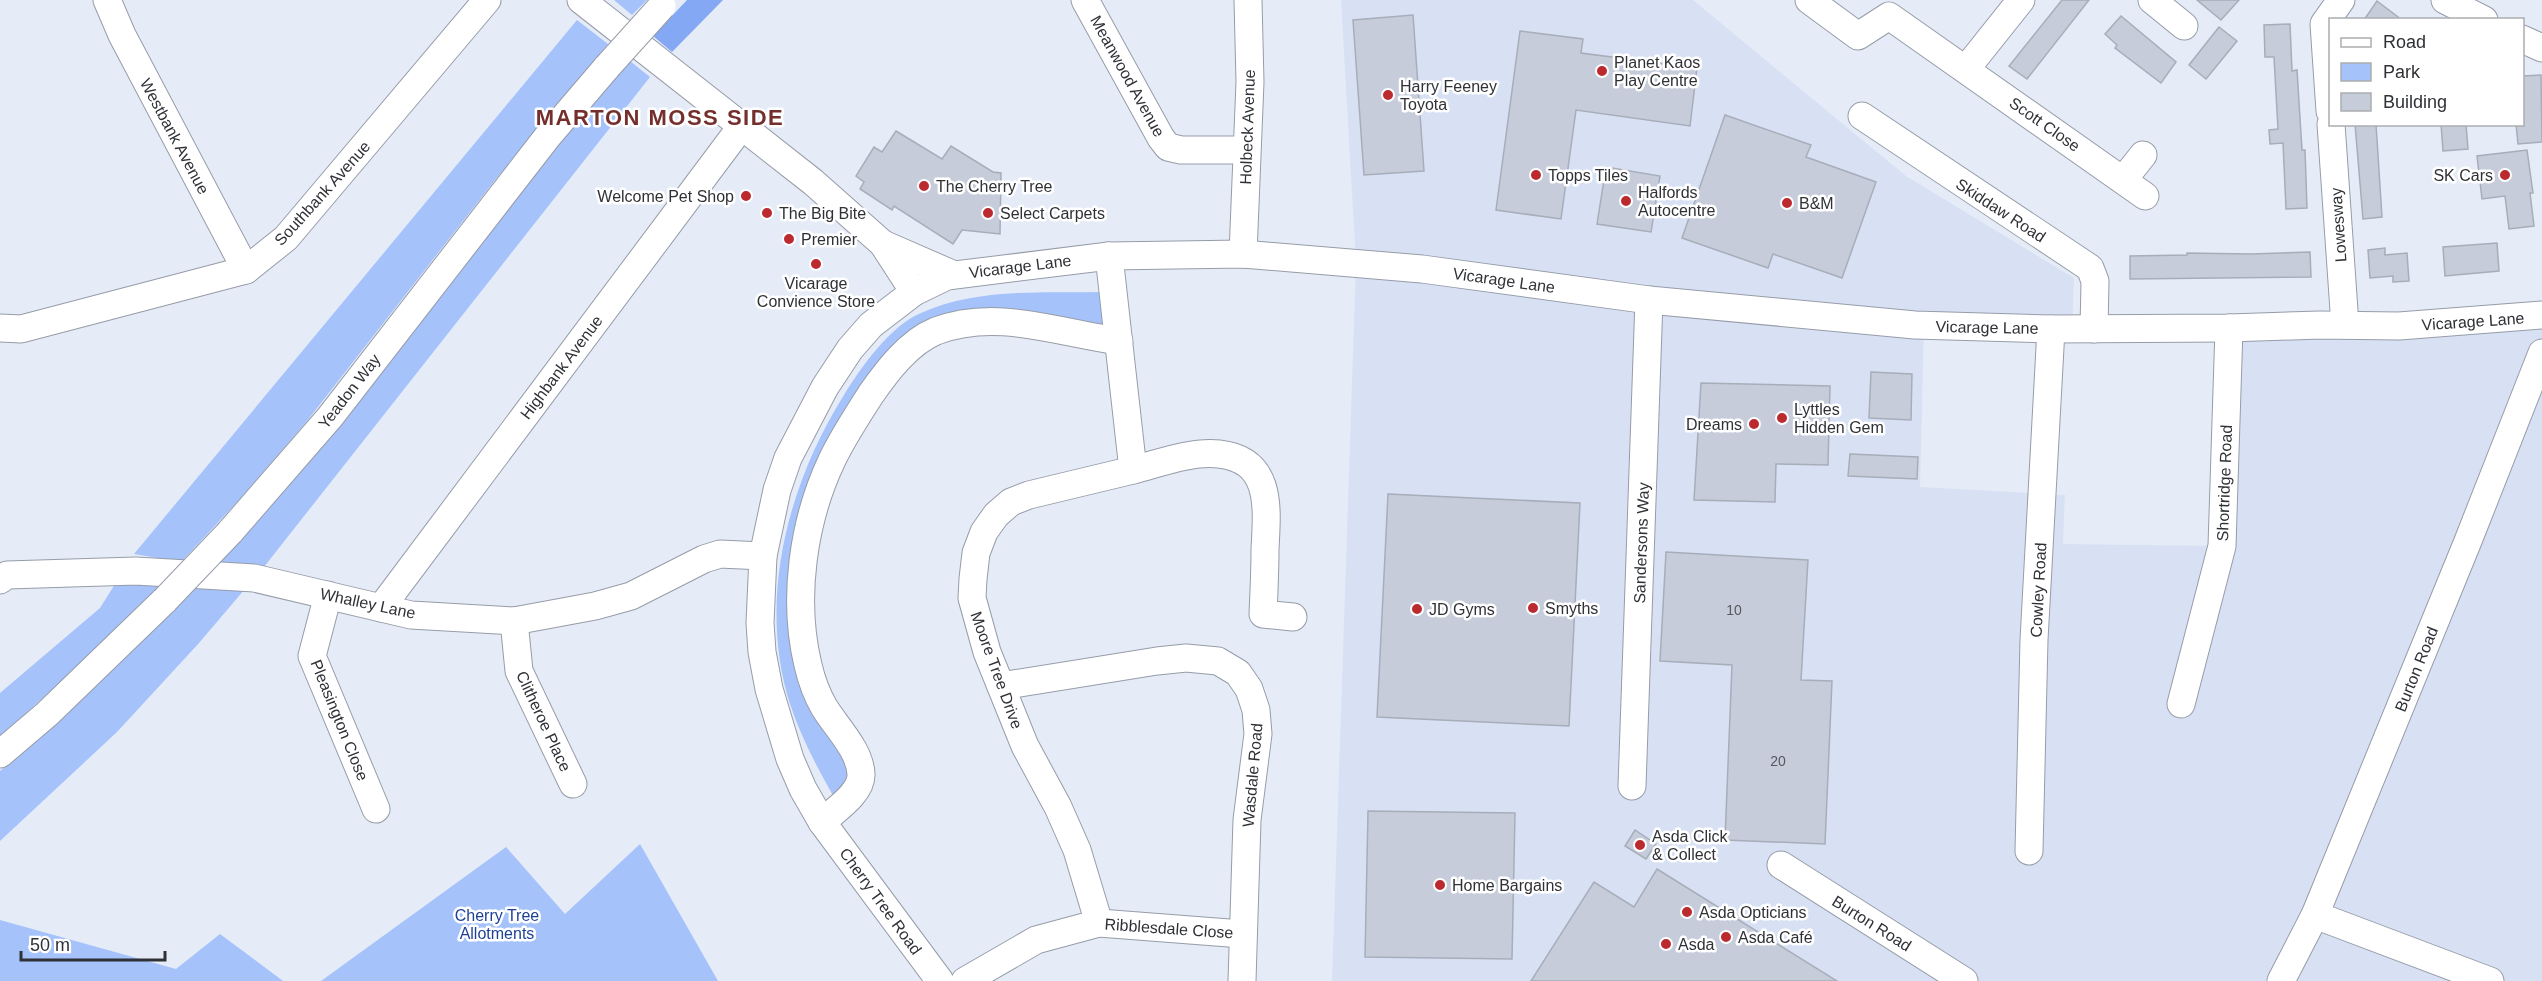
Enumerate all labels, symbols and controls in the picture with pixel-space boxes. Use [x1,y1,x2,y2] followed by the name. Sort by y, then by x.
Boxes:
[1087,13,1168,140] street label: Meanwood Avenue
[2329,18,2524,126] legend
[2383,32,2426,52] text: Road
[1614,54,1700,89] place label: Planet Kaos Play Centre
[2383,62,2421,82] text: Park
[1595,64,1609,78] marker: Planet Kaos Play Centre
[1237,69,1258,185] street label: Holbeck Avenue
[137,76,212,197] street label: Westbank Avenue
[1400,78,1497,113] place label: Harry Feeney Toyota
[1381,88,1395,102] marker: Harry Feeney Toyota
[2383,92,2447,112] text: Building
[2006,94,2083,155] street label: Scott Close
[536,105,784,130] district label: MARTON MOSS SIDE
[271,138,374,249] street label: Southbank Avenue
[1548,167,1628,184] place label: Topps Tiles
[2433,167,2493,184] place label: SK Cars
[1529,168,1543,182] marker: Topps Tiles
[2498,168,2512,182] marker: SK Cars
[1953,175,2049,246] street label: Skiddaw Road
[936,178,1053,195] place label: The Cherry Tree
[917,179,931,193] marker: The Cherry Tree
[1638,184,1715,219] place label: Halfords Autocentre
[2327,187,2350,263] street label: Lowesway
[597,188,734,205] place label: Welcome Pet Shop
[739,189,753,203] marker: Welcome Pet Shop
[1619,194,1633,208] marker: Halfords Autocentre
[1799,195,1834,212] place label: B&M
[1780,196,1794,210] marker: B&M
[779,205,866,222] place label: The Big Bite
[1000,205,1105,222] place label: Select Carpets
[760,206,774,220] marker: The Big Bite
[981,206,995,220] marker: Select Carpets
[801,231,858,248] place label: Premier
[782,232,796,246] marker: Premier
[968,252,1072,281] street label: Vicarage Lane
[809,257,823,271] marker: Vicarage Convience Store
[1452,265,1556,296] street label: Vicarage Lane
[757,275,875,310] place label: Vicarage Convience Store
[2421,309,2525,334] street label: Vicarage Lane
[517,312,606,422] street label: Highbank Avenue
[1935,318,2039,337] street label: Vicarage Lane
[315,351,384,432] street label: Yeadon Way
[1794,401,1884,436] place label: Lyttles Hidden Gem
[1775,411,1789,425] marker: Lyttles Hidden Gem
[1686,416,1742,433] place label: Dreams
[1747,417,1761,431] marker: Dreams
[2214,424,2235,542] street label: Shortridge Road
[1631,482,1652,604] street label: Sandersons Way
[2028,542,2049,638] street label: Cowley Road
[319,585,417,622] street label: Whalley Lane
[1545,600,1598,617] place label: Smyths
[1429,601,1495,618] place label: JD Gyms
[1526,601,1540,615] marker: Smyths
[1410,602,1424,616] marker: JD Gyms
[1726,602,1742,618] house number: 10
[967,609,1026,731] street label: Moore Tree Drive
[2392,624,2441,714] street label: Burton Road
[307,657,372,783] street label: Pleasington Close
[513,668,574,774] street label: Clitheroe Place
[1239,722,1266,828] street label: Wasdale Road
[1770,753,1786,769] house number: 20
[1652,828,1729,863] place label: Asda Click & Collect
[1633,838,1647,852] marker: Asda Click & Collect
[836,845,925,958] street label: Cherry Tree Road
[1452,877,1562,894] place label: Home Bargains
[1433,878,1447,892] marker: Home Bargains
[1829,892,1914,954] street label: Burton Road
[1699,904,1807,921] place label: Asda Opticians
[1680,905,1694,919] marker: Asda Opticians
[455,907,539,942] park label: Cherry Tree Allotments
[1104,916,1234,941] street label: Ribblesdale Close
[21,924,165,962] scale bar
[1738,929,1813,946] place label: Asda Café
[1719,930,1733,944] marker: Asda Café
[30,935,70,955] text: 50 m
[1678,936,1715,953] place label: Asda
[1659,937,1673,951] marker: Asda

